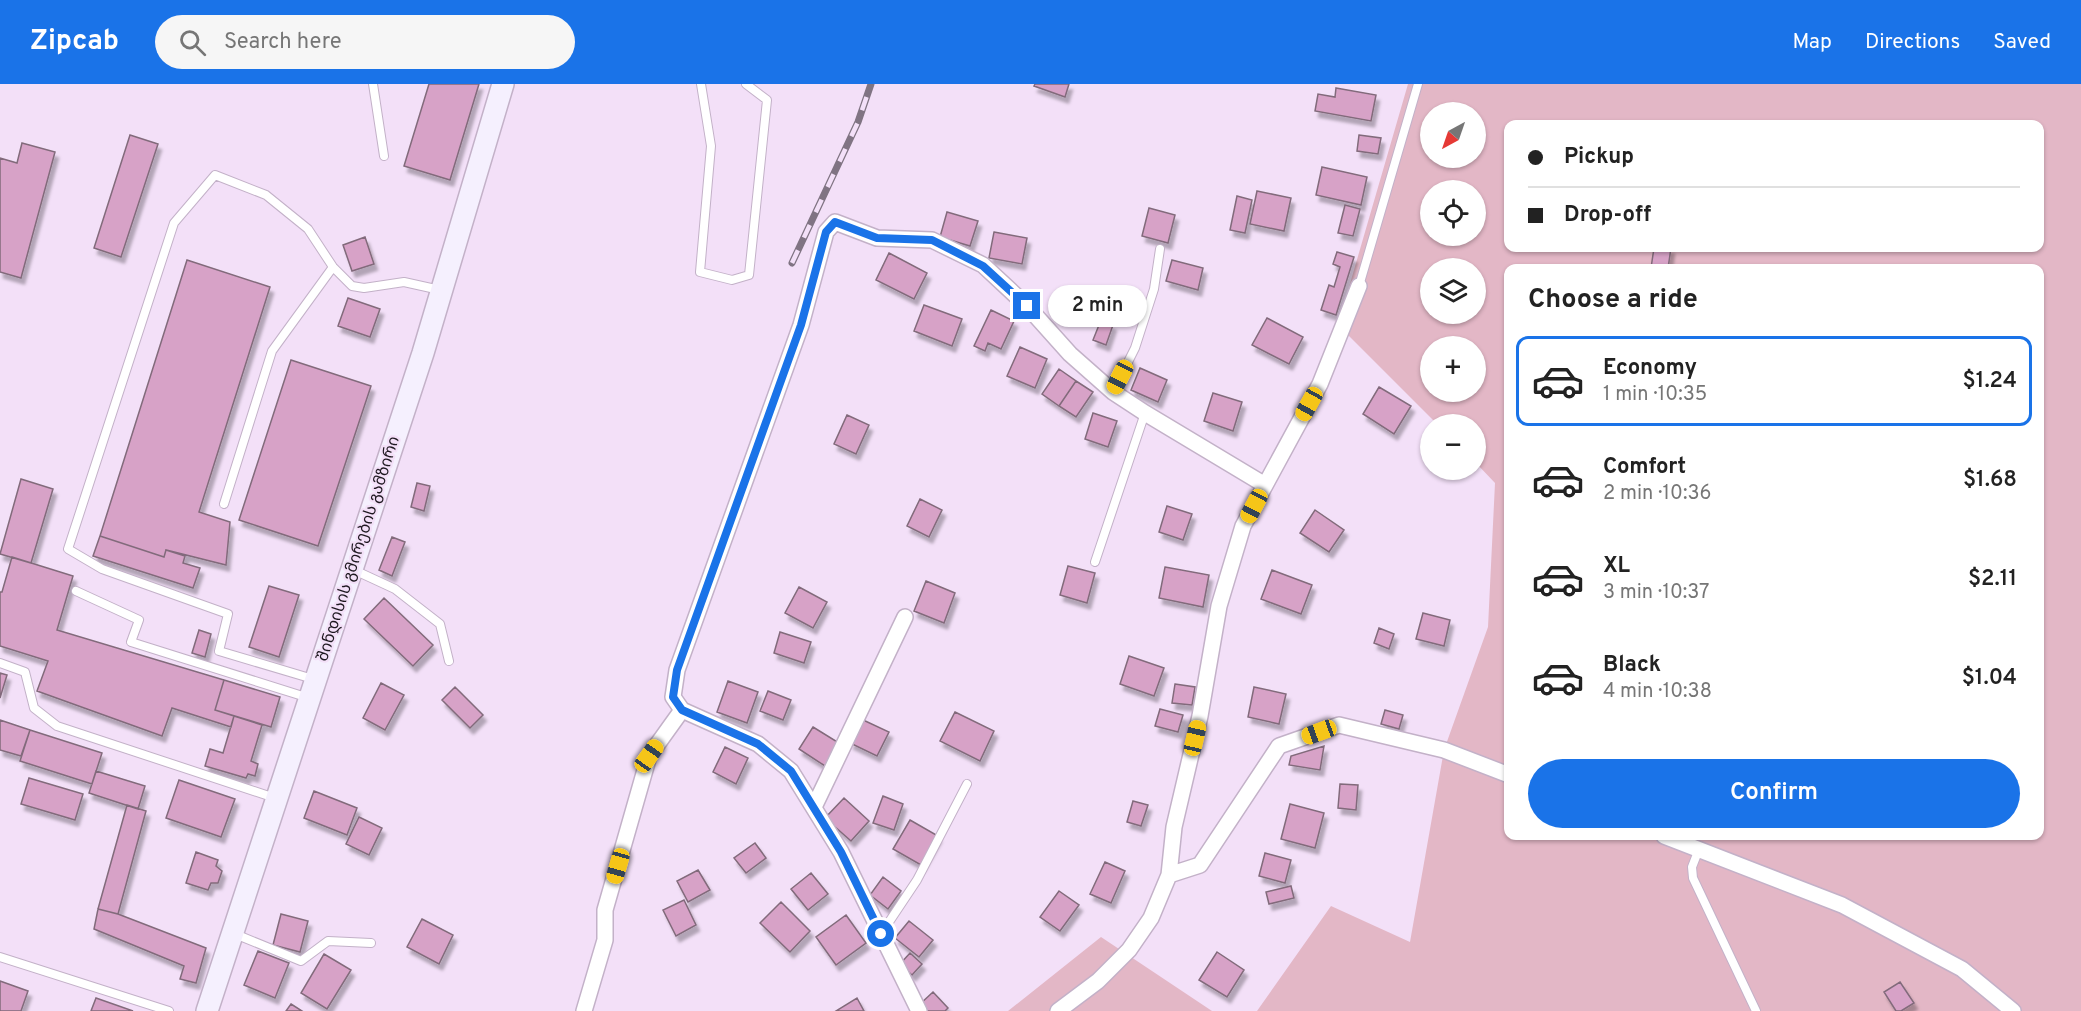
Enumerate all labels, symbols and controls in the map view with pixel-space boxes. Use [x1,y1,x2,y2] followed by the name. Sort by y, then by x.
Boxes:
[155,15,575,69] search box
[30,24,119,60] text: Zipcab
[176,26,209,59] icon: search
[224,29,341,56] text: Search here
[1792,29,1832,56] text: Map
[1865,29,1960,56] text: Directions
[1993,29,2051,56] text: Saved
[1420,102,1486,168] north arrow
[1420,102,1486,480] map controls
[1564,144,1634,171] text: Pickup
[1420,180,1486,246] button: locate
[1564,202,1651,229] text: Drop-off
[1420,258,1486,324] button: layers
[1528,283,1698,317] text: Choose a ride
[1048,285,1147,327] callout: 2 min
[1013,292,1040,319] route end
[1072,293,1123,319] text: 2 min
[1420,336,1486,402] button: +
[1531,354,1585,408] icon: car
[1603,355,1697,382] text: Economy
[1104,357,1136,397] car
[1963,368,2017,395] text: $1.24
[1603,382,1707,408] text: 1 min · 10:35
[1292,384,1326,424] car
[1420,414,1486,480] button: −
[313,434,405,664] street label: შინდისის გმირების გამზირი
[1531,453,1585,507] icon: car
[1603,454,1686,481] text: Comfort
[1963,467,2017,494] text: $1.68
[1603,481,1711,507] text: 2 min · 10:36
[1238,486,1270,526] car
[1531,552,1585,606] icon: car
[1603,553,1630,580] text: XL
[1968,566,2017,593] text: $2.11
[1603,580,1710,606] text: 3 min · 10:37
[1531,651,1585,705] icon: car
[1603,652,1661,679] text: Black
[1962,665,2017,692] text: $1.04
[1603,679,1712,705] text: 4 min · 10:38
[1299,717,1339,747] car
[1182,718,1208,758] car
[631,736,667,776] car
[1528,759,2020,828] button: Confirm
[604,846,632,886] car
[867,920,894,947] route start

